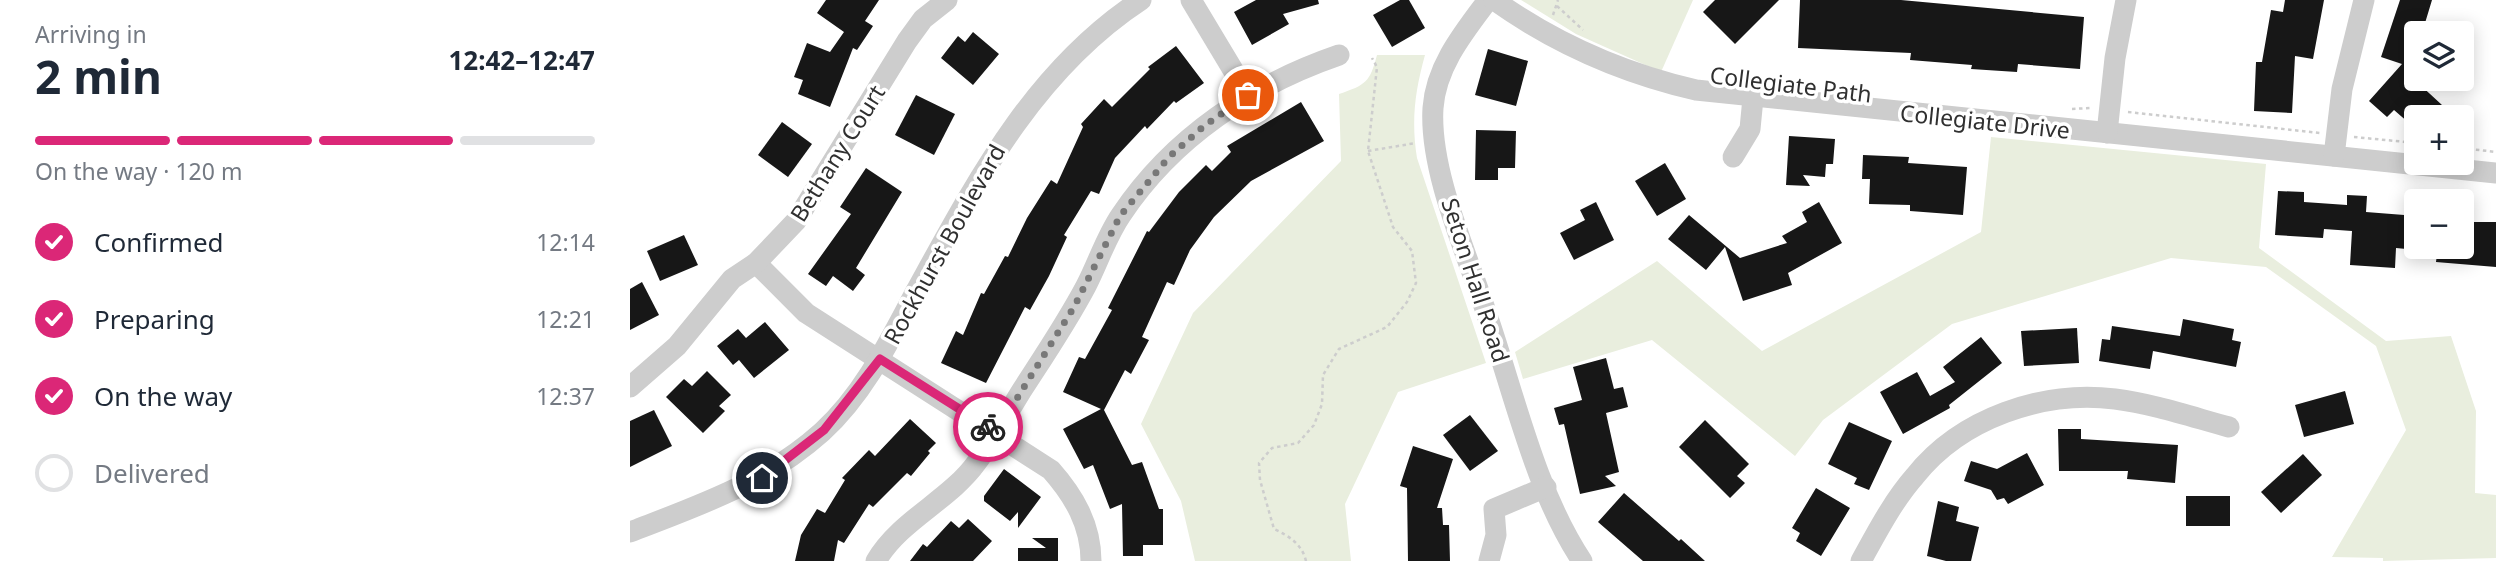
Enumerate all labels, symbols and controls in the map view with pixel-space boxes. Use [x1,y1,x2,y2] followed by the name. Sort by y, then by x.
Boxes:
[35,18,147,50] text: Arriving in
[2404,21,2474,259] map controls
[2404,21,2474,91] button: layers
[448,42,595,78] text: 12:42–12:47
[35,45,162,107] text: 2 min
[1708,58,1874,110] street label: Collegiate Path
[1218,65,1278,125] pin
[1229,76,1267,114] icon: bag
[782,78,892,228] street label: Bethany Court
[1899,96,2071,146] street label: Collegiate Drive
[2404,105,2474,175] button: +
[876,138,1012,350] street label: Rockhurst Boulevard
[35,155,242,187] text: On the way · 120 m
[2404,189,2474,259] button: −
[1434,194,1518,366] street label: Seton Hall Road
[35,223,73,261] icon: check
[94,224,224,260] text: Confirmed
[536,226,595,258] text: 12:14
[35,300,73,338] icon: check
[94,301,215,337] text: Preparing
[536,303,595,335] text: 12:21
[35,377,73,415] icon: check
[94,378,232,414] text: On the way
[536,380,595,412] text: 12:37
[953,392,1023,462] courier
[969,408,1007,446] icon: bike
[732,448,792,508] pin
[94,455,210,491] text: Delivered
[743,459,781,497] icon: home

